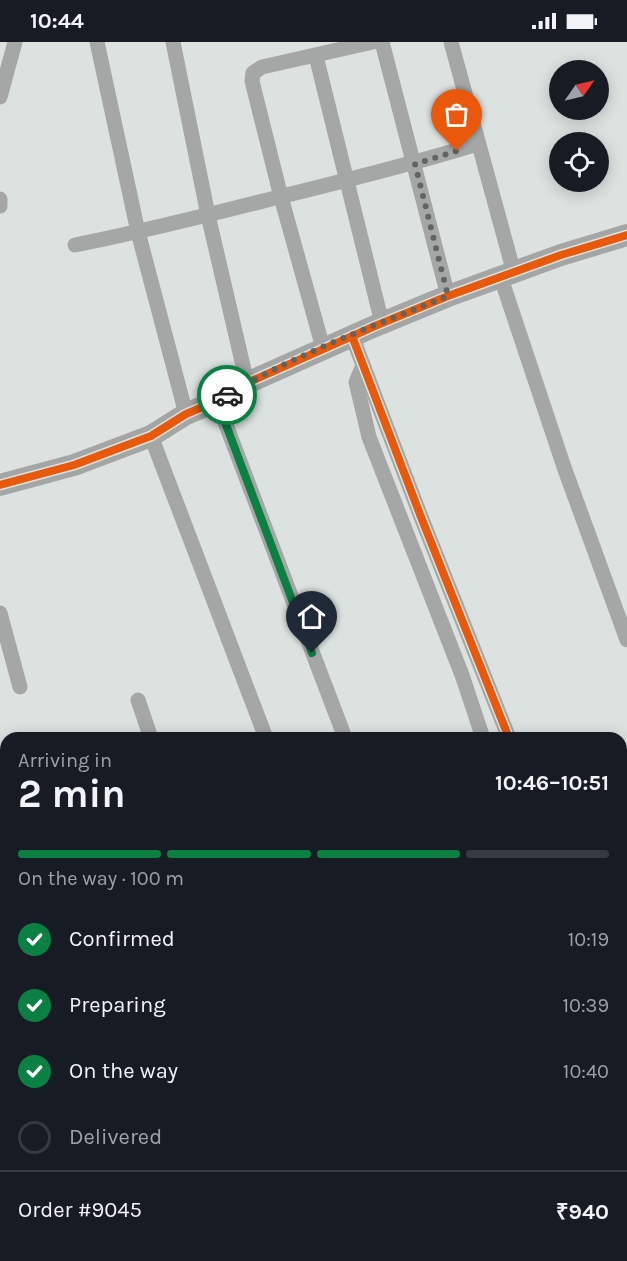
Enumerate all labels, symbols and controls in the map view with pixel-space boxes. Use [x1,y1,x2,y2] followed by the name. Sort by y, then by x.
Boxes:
[30,8,84,34] text: 10:44
[549,60,609,120] north arrow
[549,60,609,192] map controls
[431,89,482,151] pin
[440,98,473,131] icon: bag
[549,132,609,192] button: locate
[197,365,257,425] courier
[211,379,244,412] icon: car
[286,591,337,653] pin
[295,600,328,633] icon: home
[18,749,112,772] text: Arriving in
[495,770,609,796] text: 10:46–10:51
[18,771,126,817] text: 2 min
[18,867,184,890] text: On the way · 100 m
[18,923,51,956] icon: check
[69,926,175,952] text: Confirmed
[568,928,609,951] text: 10:19
[18,989,51,1022] icon: check
[69,992,166,1018] text: Preparing
[563,994,609,1017] text: 10:39
[18,1055,51,1088] icon: check
[69,1058,178,1084] text: On the way
[563,1060,609,1083] text: 10:40
[69,1124,162,1150] text: Delivered
[18,1197,142,1223] text: Order #9045
[556,1199,609,1225] text: ₹940

